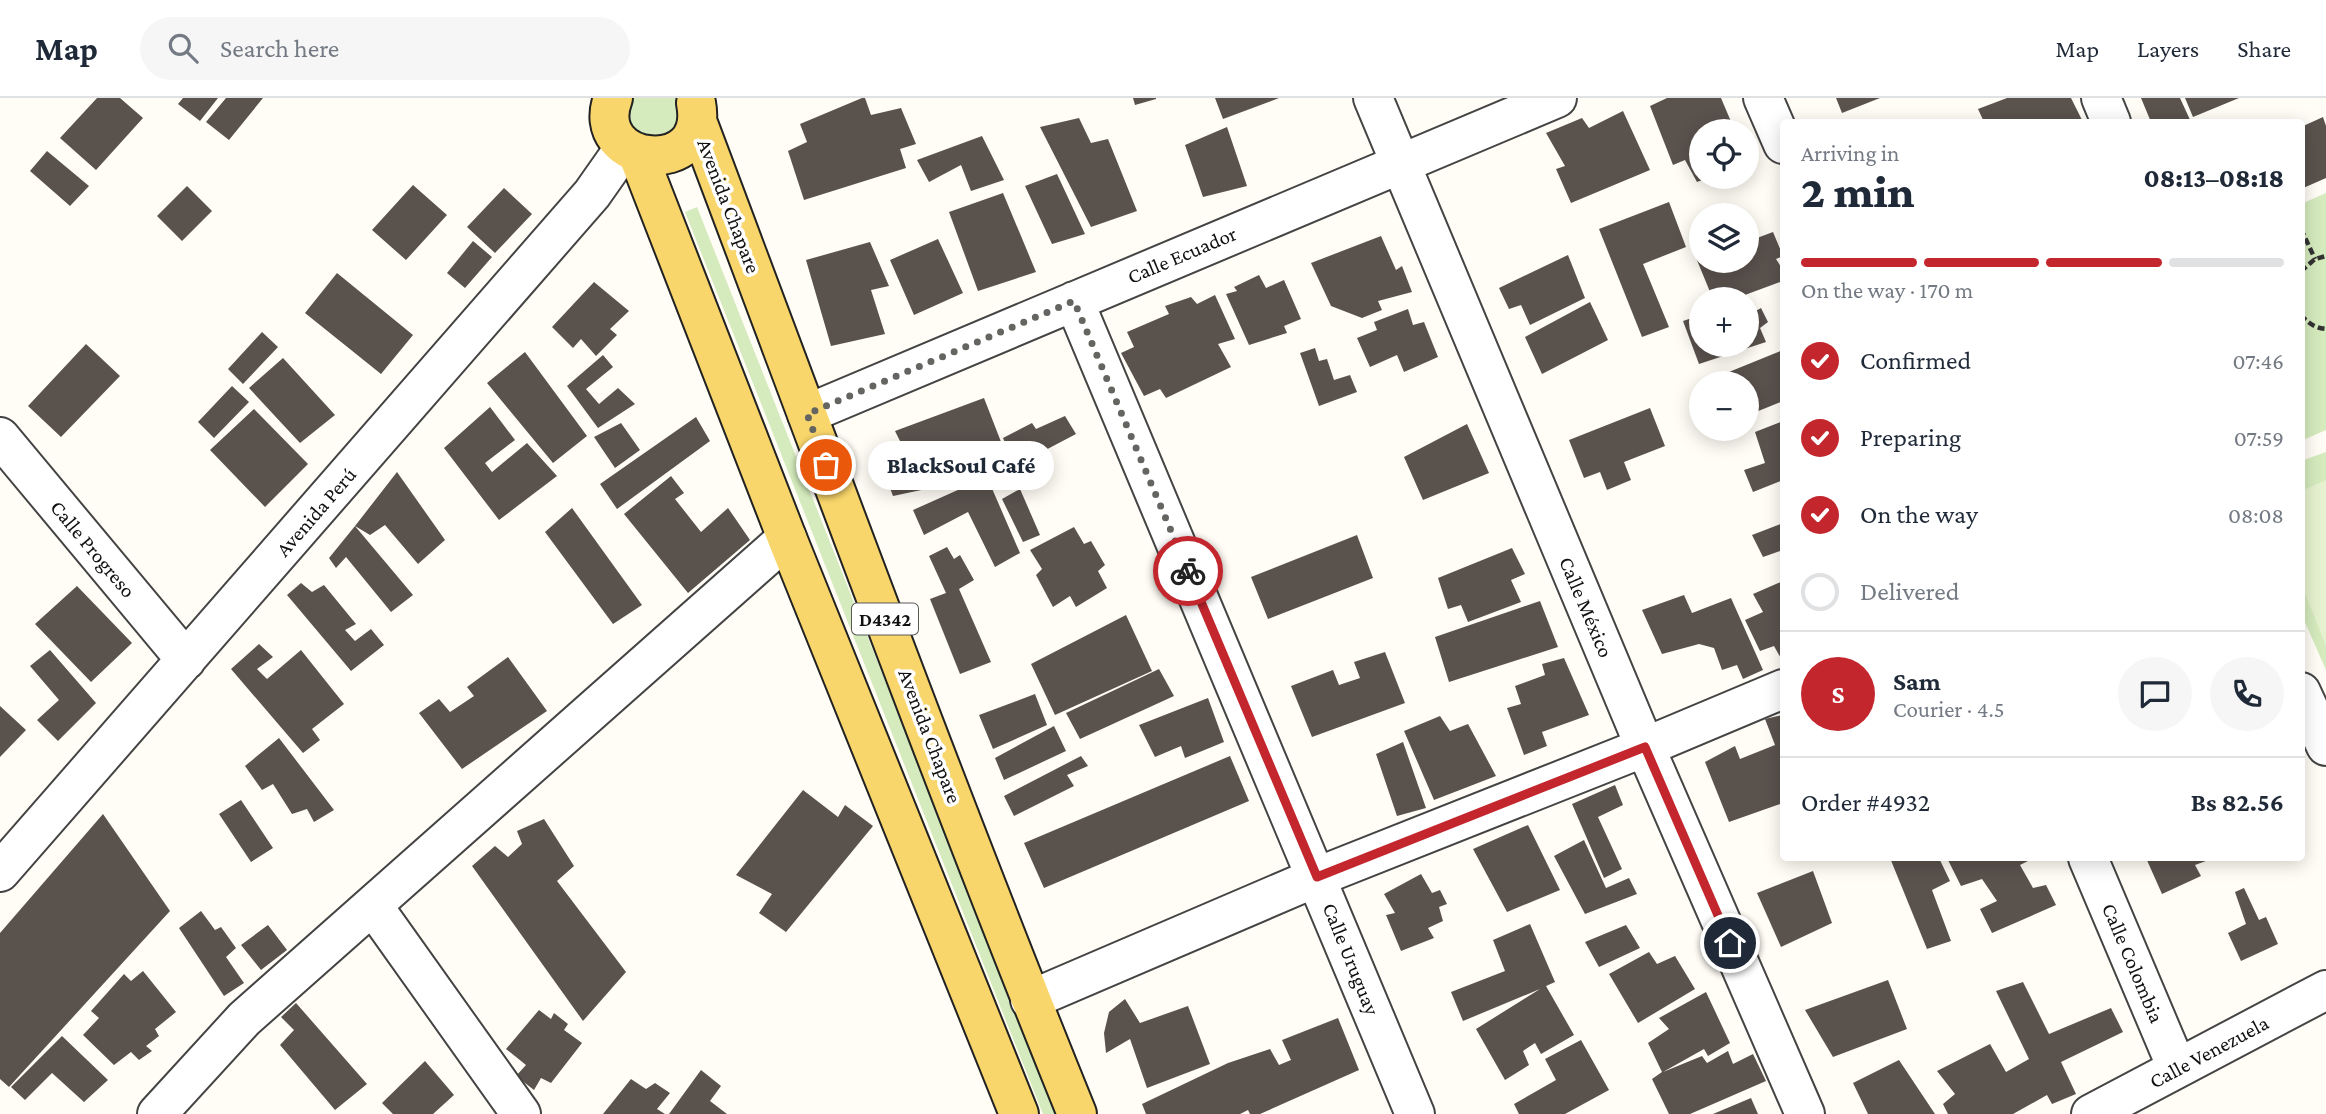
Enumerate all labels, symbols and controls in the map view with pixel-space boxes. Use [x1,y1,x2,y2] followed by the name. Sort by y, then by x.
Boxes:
[140,17,630,80] search box
[164,29,202,67] icon: search
[35,30,98,67] text: Map
[220,34,339,63] text: Search here
[2055,35,2099,62] text: Map
[2137,35,2199,62] text: Layers
[2237,35,2291,62] text: Share
[1689,119,1759,441] map controls
[1689,119,1759,189] button: locate
[692,135,766,277] street label: Avenida Chapare
[1801,140,1899,166] text: Arriving in
[2144,164,2284,193] text: 08:13–08:18
[1801,166,1915,217] text: 2 min
[1689,203,1759,273] button: layers
[1124,221,1241,289] street label: Calle Ecuador
[1801,277,1973,303] text: On the way · 170 m
[1689,287,1759,357] button: +
[1801,342,1839,380] icon: check
[1860,346,1971,375] text: Confirmed
[2233,348,2284,374] text: 07:46
[1689,371,1759,441] button: −
[1801,419,1839,457] icon: check
[1860,423,1961,452] text: Preparing
[2234,425,2284,451] text: 07:59
[796,435,856,495] pin
[868,440,1054,490] callout: BlackSoul Café
[807,446,845,484] icon: bag
[887,452,1035,478] text: BlackSoul Café
[271,463,361,561] street label: Avenida Perú
[45,496,141,602] street label: Calle Progreso
[1801,496,1839,534] icon: check
[1860,500,1978,529] text: On the way
[2228,502,2284,528] text: 08:08
[1153,536,1223,606] courier
[1169,552,1207,590] icon: bike
[1554,553,1618,661] street label: Calle México
[1860,577,1959,606] text: Delivered
[852,604,918,634] road number: D4342
[2118,657,2192,731] button: chat
[2210,657,2284,731] button: phone
[893,665,967,807] street label: Avenida Chapare
[1893,667,1941,696] text: Sam
[1832,680,1845,709] text: S
[1893,696,2005,722] text: Courier · 4.5
[1801,788,1930,817] text: Order #4932
[2191,788,2284,817] text: Bs 82.56
[1318,899,1385,1019] street label: Calle Uruguay
[2097,900,2169,1027] street label: Calle Colombia
[1700,913,1760,973] pin
[1711,924,1749,962] icon: home
[2145,1010,2273,1093] street label: Calle Venezuela

